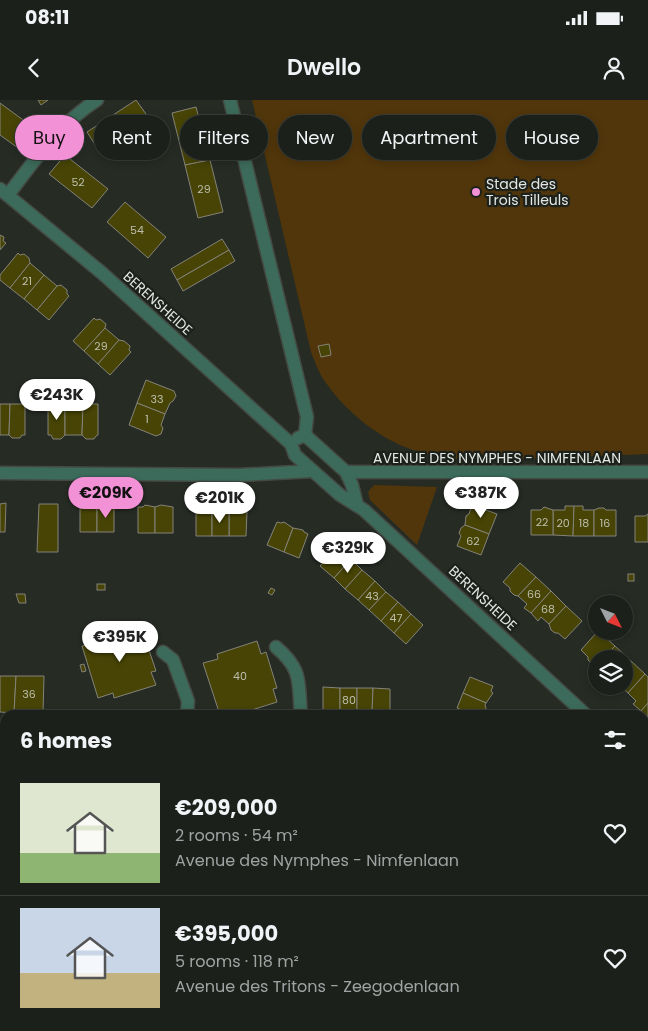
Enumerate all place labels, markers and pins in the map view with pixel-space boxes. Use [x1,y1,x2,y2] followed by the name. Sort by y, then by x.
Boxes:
[486,174,569,210] place label: Stade des Trois Tilleuls
[470,186,482,198] marker: Stade des Trois Tilleuls
[22,378,92,421] pin: €243K
[71,476,141,519] pin: €209K
[446,476,516,519] pin: €387K
[185,482,255,524] pin: €201K
[313,532,383,574] pin: €329K
[85,620,155,663] pin: €395K

